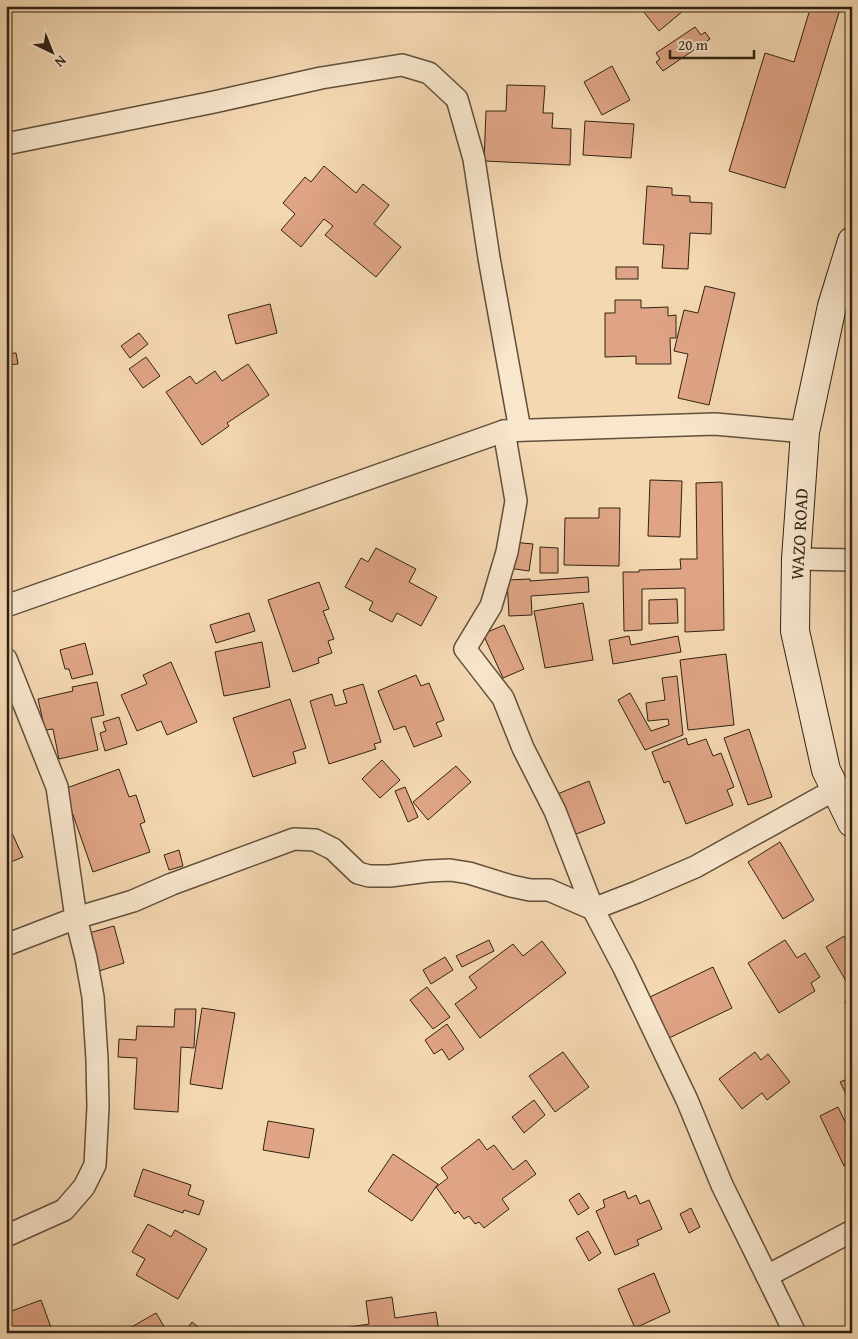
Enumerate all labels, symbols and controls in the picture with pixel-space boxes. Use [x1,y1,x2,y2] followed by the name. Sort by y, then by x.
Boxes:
[28,28,78,78] north arrow
[670,28,754,60] scale bar
[678,34,709,55] text: 20 m
[50,51,71,72] text: N
[783,487,815,581] street label: WAZO ROAD

